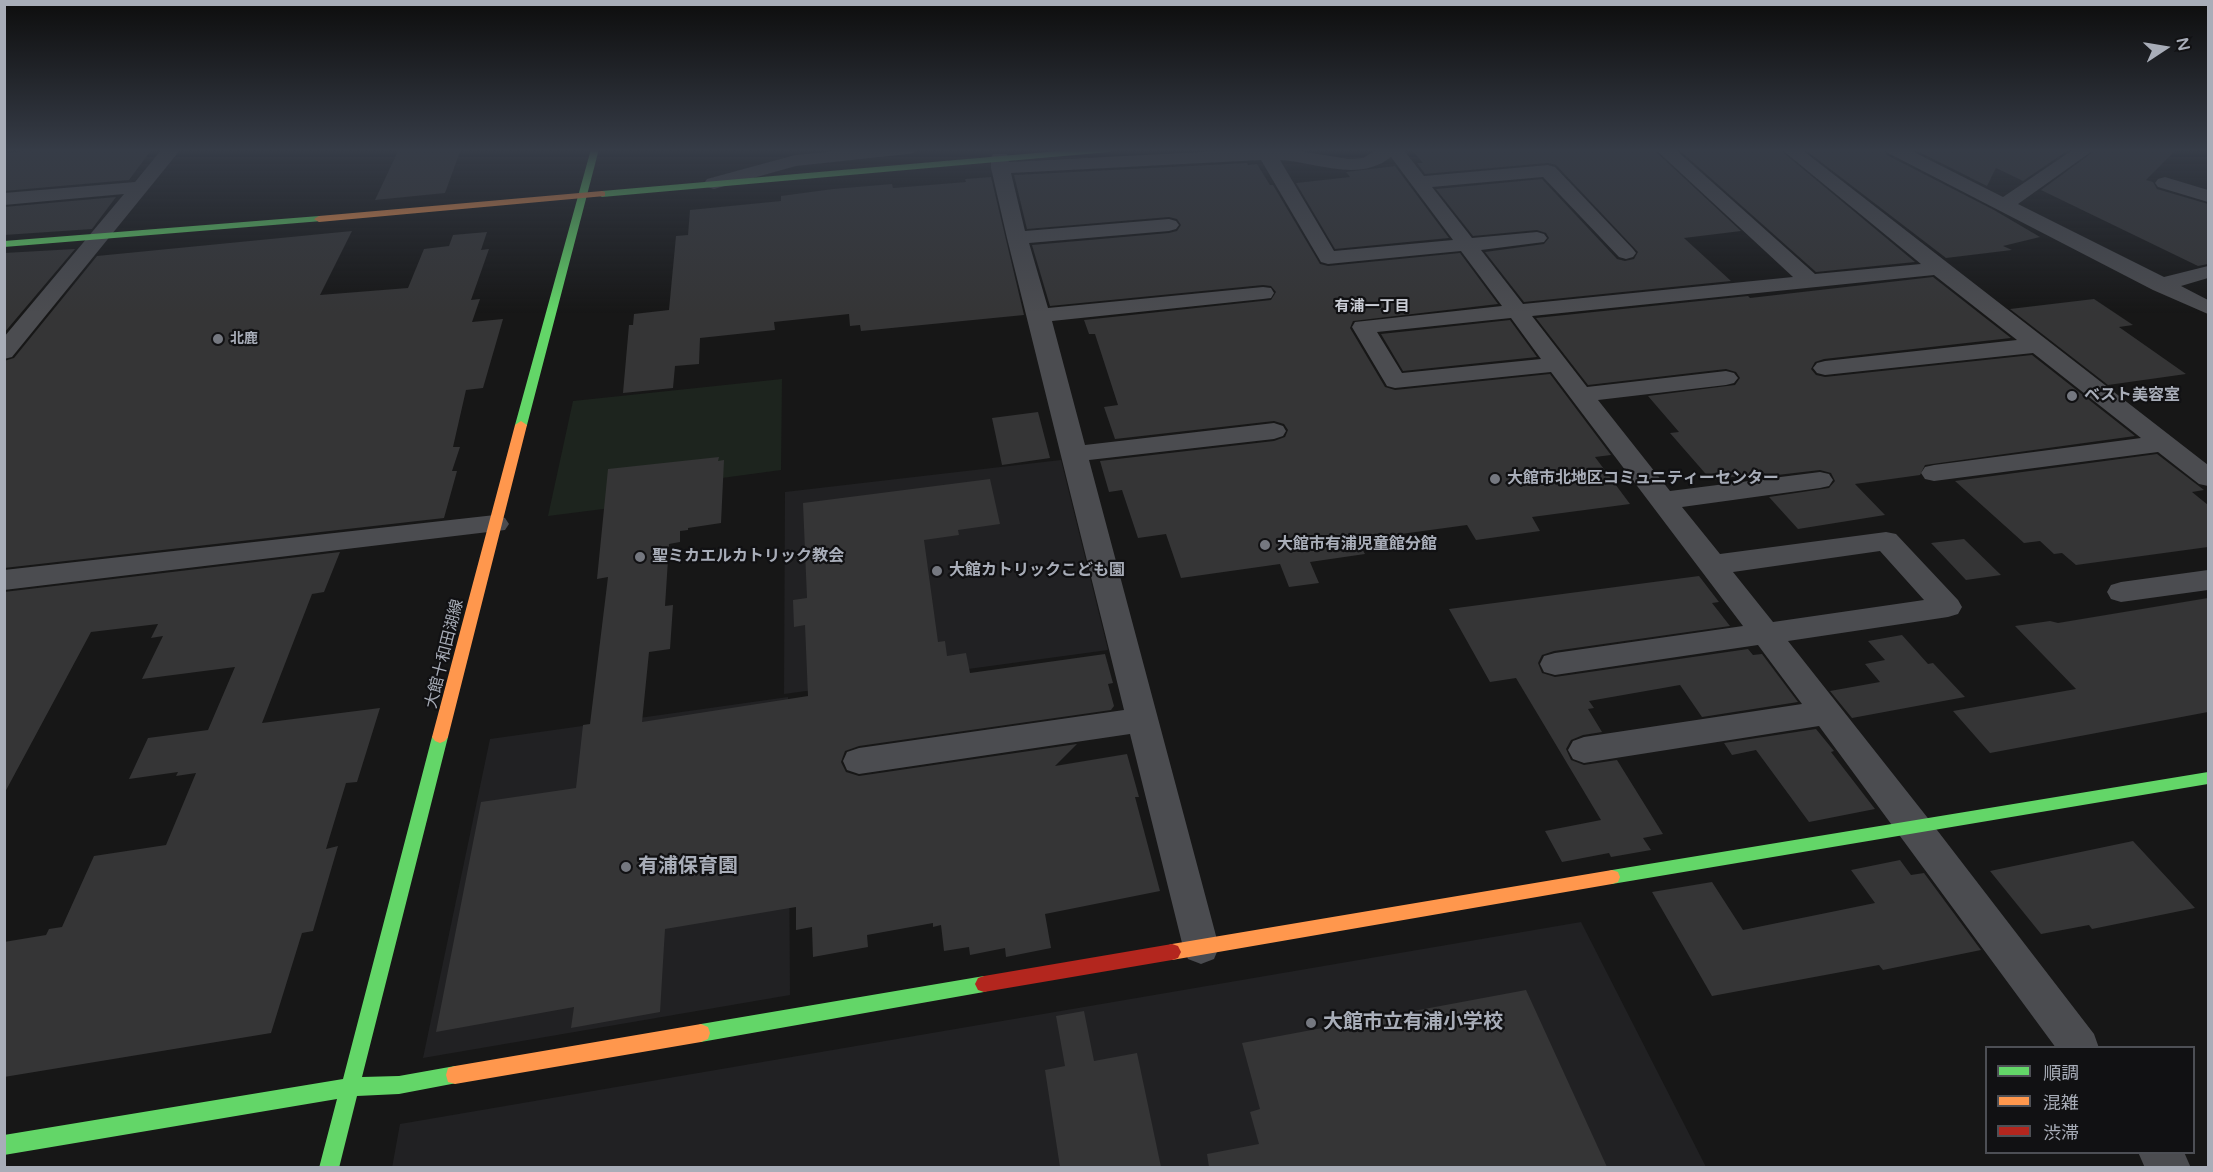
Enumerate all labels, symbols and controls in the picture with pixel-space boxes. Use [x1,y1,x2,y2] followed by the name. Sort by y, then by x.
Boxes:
[2135,18,2195,78] north arrow
[2171,36,2194,53] text: N
[1335,298,1409,316] district label: 有浦一丁目
[230,331,258,347] place label: 北鹿
[211,332,225,346] marker: 北鹿
[2084,386,2180,406] place label: ベスト美容室
[2065,389,2079,403] marker: ベスト美容室
[1507,469,1779,489] place label: 大館市北地区コミュニティーセンター
[1488,472,1502,486] marker: 大館市北地区コミュニティーセンター
[1277,535,1437,555] place label: 大館市有浦児童館分館
[1258,538,1272,552] marker: 大館市有浦児童館分館
[652,547,844,567] place label: 聖ミカエルカトリック教会
[633,550,647,564] marker: 聖ミカエルカトリック教会
[949,561,1125,581] place label: 大館カトリックこども園
[930,564,944,578] marker: 大館カトリックこども園
[422,597,468,711] street label: 大館十和田湖線
[638,855,738,879] place label: 有浦保育園
[619,860,633,874] marker: 有浦保育園
[1323,1011,1503,1035] place label: 大館市立有浦小学校
[1304,1016,1318,1030] marker: 大館市立有浦小学校
[1985,1046,2195,1154] legend
[2043,1062,2079,1084] text: 順調
[2043,1092,2079,1114] text: 混雑
[2043,1122,2079,1144] text: 渋滞

